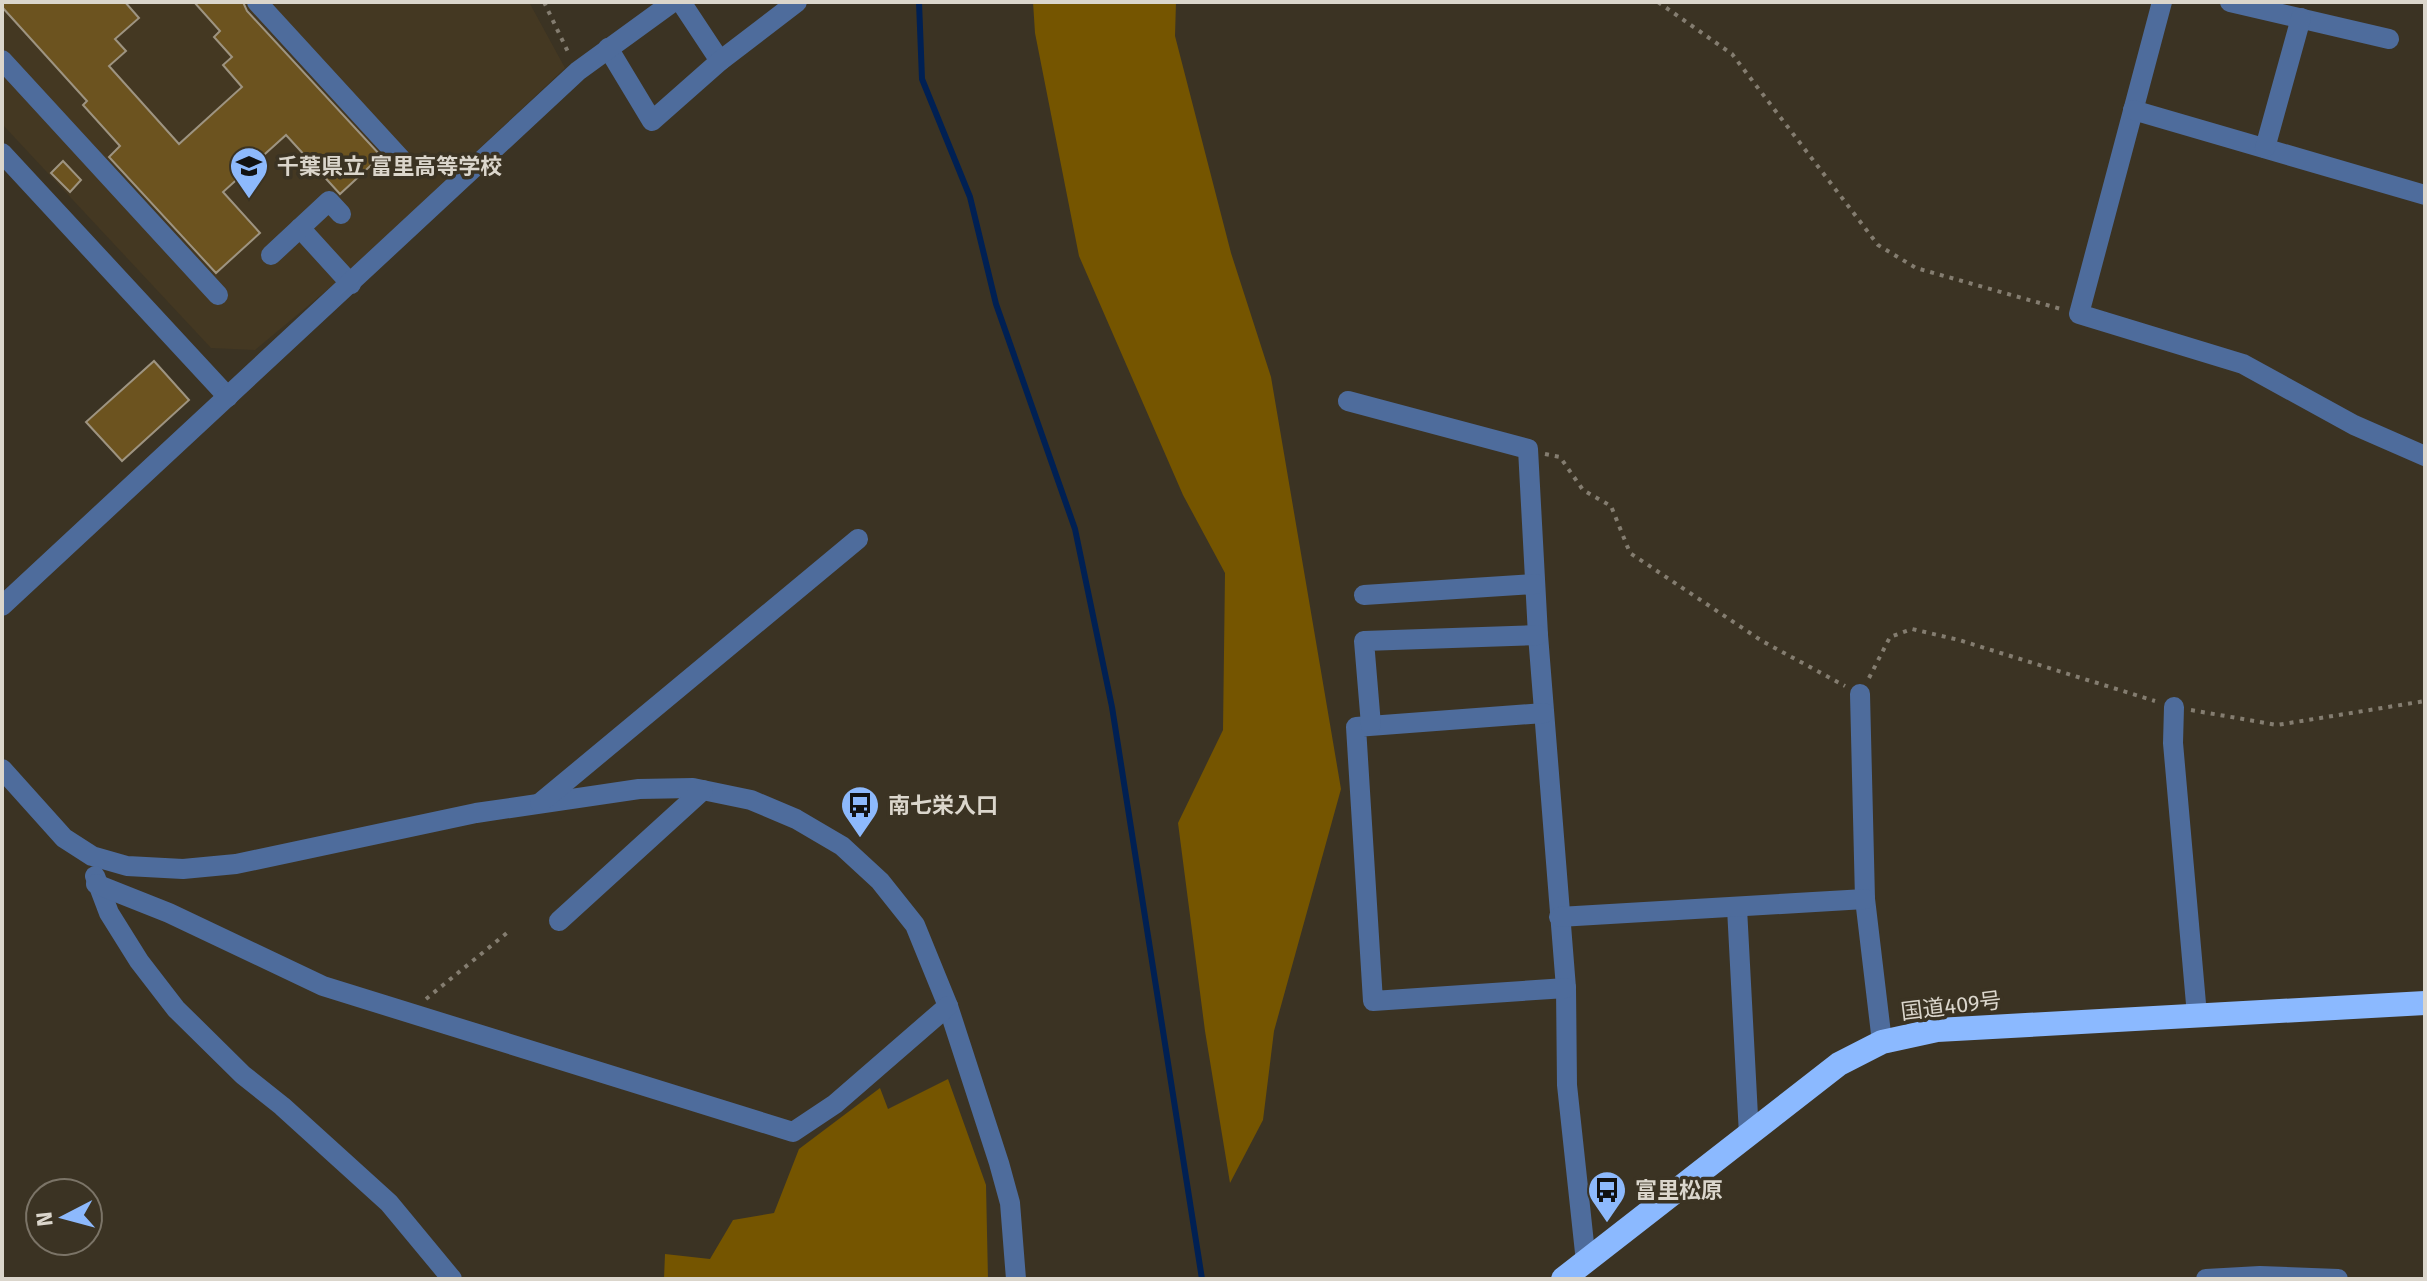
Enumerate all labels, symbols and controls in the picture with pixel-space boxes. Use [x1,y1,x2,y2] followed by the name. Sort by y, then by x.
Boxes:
[228,145,270,200] school or university icon: 千葉県立 富里高等学校
[277,153,502,180] place label: 千葉県立 富里高等学校
[839,784,881,839] bus stop icon: 南七栄入口
[888,792,998,819] place label: 南七栄入口
[1899,986,2003,1026] street label: 国道409号
[1586,1169,1628,1224] bus stop icon: 富里松原
[24,1177,104,1257] north arrow
[1635,1177,1723,1204] place label: 富里松原
[30,1210,59,1228] text: N

